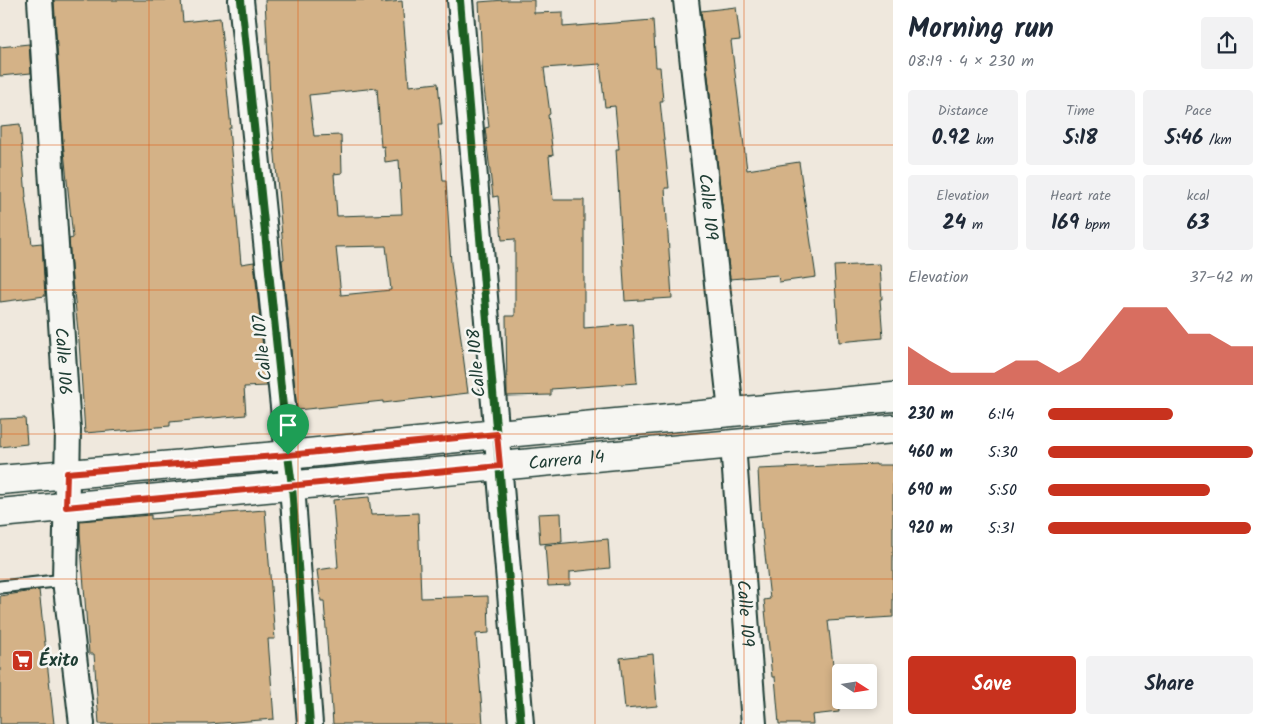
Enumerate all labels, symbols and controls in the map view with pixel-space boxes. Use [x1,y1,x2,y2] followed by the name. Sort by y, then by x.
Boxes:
[908,7,1054,52] text: Morning run
[1201,17,1253,69] button: share
[908,49,1034,74] text: 08:19 · 4 × 230 m
[938,100,988,122] text: Distance
[1066,100,1095,122] text: Time
[1185,100,1212,122] text: Pace
[932,122,970,155] text: 0.92
[1063,122,1098,155] text: 5:18
[1165,122,1203,155] text: 5:46
[970,129,994,151] text: km
[1203,129,1232,151] text: /km
[689,172,725,242] street label: Calle 109
[936,185,989,207] text: Elevation
[1050,185,1111,207] text: Heart rate
[1187,185,1210,207] text: kcal
[943,207,966,240] text: 24
[1051,207,1079,240] text: 169
[1187,207,1210,240] text: 63
[966,214,983,236] text: m
[1079,214,1110,236] text: bpm
[908,265,969,290] text: Elevation
[1189,265,1253,290] text: 37–42 m
[246,313,281,382] street label: Calle 107
[45,326,79,396] street label: Calle 106
[460,327,495,398] street label: Calle 108
[908,402,954,427] text: 230 m
[988,402,1015,427] text: 6:14
[267,404,309,455] pin
[274,411,302,439] icon: arrive
[908,440,953,465] text: 460 m
[988,440,1018,465] text: 5:30
[527,443,606,479] street label: Carrera 14
[908,478,952,503] text: 690 m
[988,478,1017,503] text: 5:50
[908,516,953,541] text: 920 m
[988,516,1015,541] text: 5:31
[727,579,761,648] street label: Calle 109
[39,647,78,676] place label: Éxito
[11,648,35,672] supermarket icon: Éxito
[908,656,1076,714] button: Save
[1086,656,1253,714] button: Share
[832,664,878,709] north arrow
[832,664,877,709] map controls

